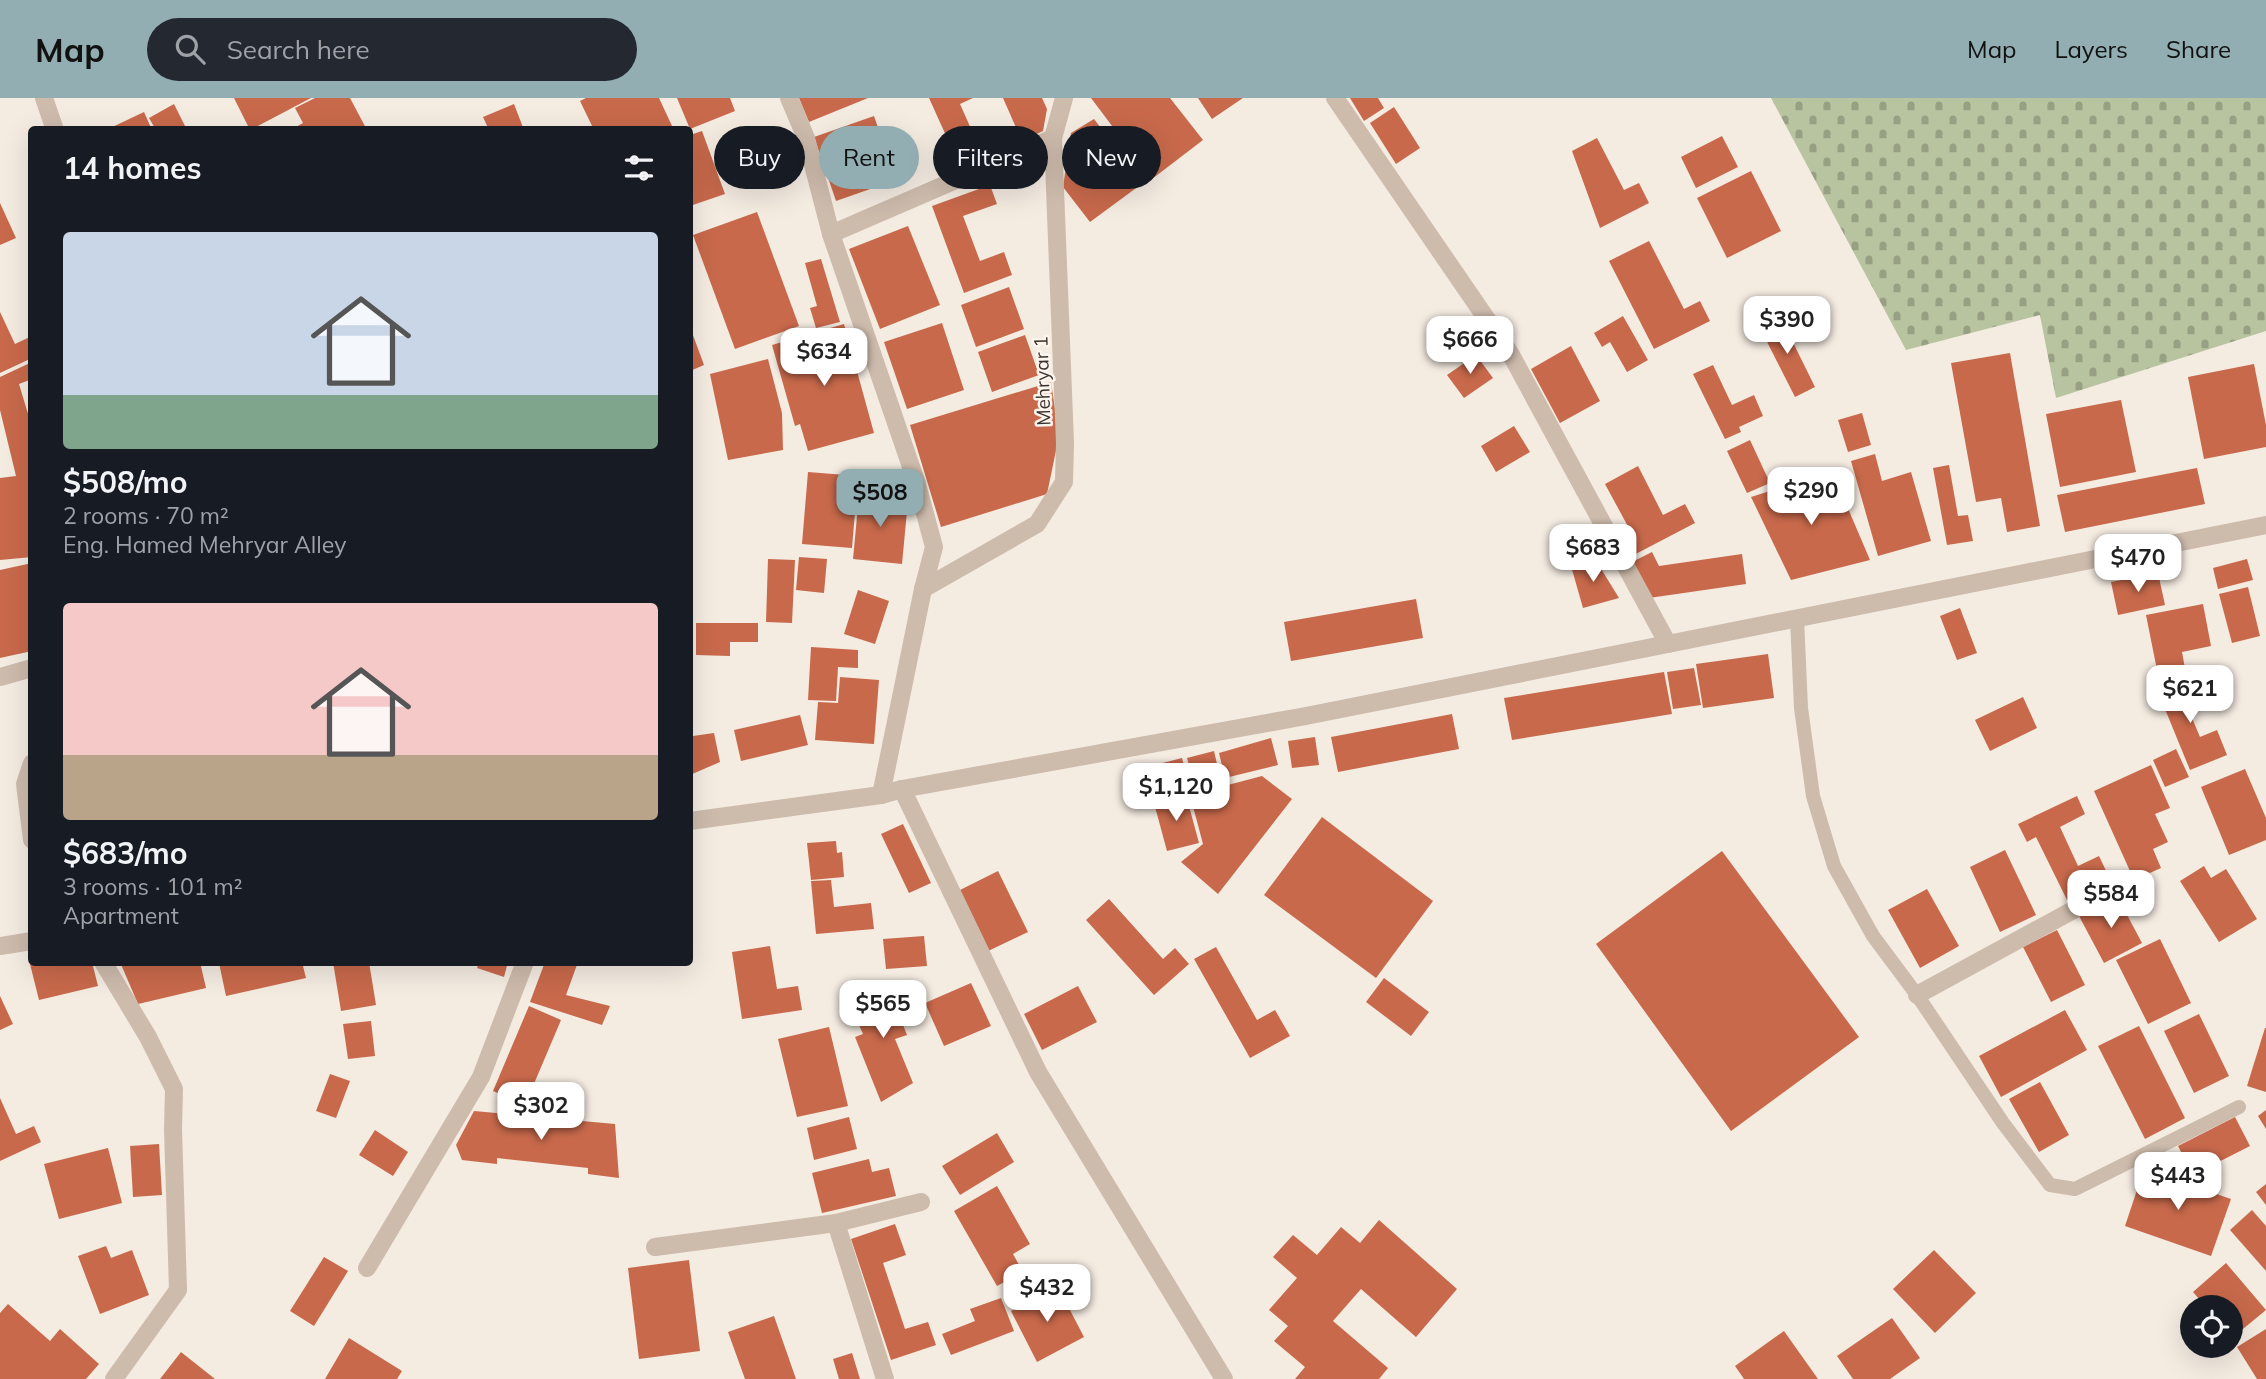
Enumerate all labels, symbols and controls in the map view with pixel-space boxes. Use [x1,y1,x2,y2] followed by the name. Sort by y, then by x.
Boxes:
[147,18,637,81] search box
[35,29,105,70] text: Map
[171,30,209,68] icon: search
[227,33,370,66] text: Search here
[1967,34,2016,64] text: Map
[2054,34,2128,64] text: Layers
[2166,34,2231,64] text: Share
[714,126,805,189] chip: Buy
[819,126,919,189] chip: Rent
[933,126,1048,189] chip: Filters
[1062,126,1161,189] chip: New
[63,149,202,187] text: 14 homes
[620,149,658,187] icon: filters
[298,278,424,404] icon: home
[1746,296,1828,356] pin: $390
[1759,304,1815,333] text: $390
[1429,316,1511,376] pin: $666
[1442,324,1498,353] text: $666
[783,328,865,388] pin: $634
[796,336,852,365] text: $634
[1028,336,1056,426] street label: Mehryar 1
[63,463,187,501] text: $508/mo
[1770,468,1852,527] pin: $290
[839,470,921,529] pin: $508
[1783,475,1839,504] text: $290
[852,477,908,506] text: $508
[63,501,229,530] text: 2 rooms · 70 m²
[1552,524,1634,584] pin: $683
[63,530,346,559] text: Eng. Hamed Mehryar Alley
[1565,532,1621,561] text: $683
[2097,534,2179,594] pin: $470
[2110,542,2166,571] text: $470
[298,649,424,775] icon: home
[2149,666,2231,725] pin: $621
[2162,673,2218,702] text: $621
[1119,764,1233,823] pin: $1,120
[1139,771,1213,800] text: $1,120
[63,834,187,872] text: $683/mo
[2070,870,2152,930] pin: $584
[63,872,243,901] text: 3 rooms · 101 m²
[2083,878,2139,907] text: $584
[63,901,179,930] text: Apartment
[842,981,924,1040] pin: $565
[855,988,911,1017] text: $565
[500,1082,582,1142] pin: $302
[513,1090,569,1119] text: $302
[2137,1152,2219,1212] pin: $443
[2150,1160,2206,1189] text: $443
[1006,1264,1088,1324] pin: $432
[1019,1272,1075,1301] text: $432
[2180,1295,2243,1358] map controls
[2180,1295,2243,1358] button: locate

